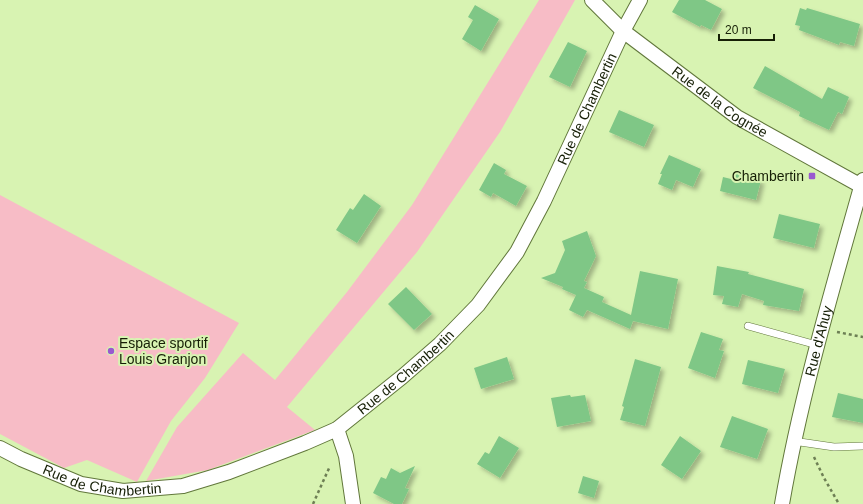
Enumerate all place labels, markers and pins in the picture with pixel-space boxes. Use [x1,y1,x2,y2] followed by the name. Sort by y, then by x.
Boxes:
[732,168,804,184] place label: Chambertin
[807,171,817,181] marker: Chambertin
[119,335,208,367] place label: Espace sportif Louis Granjon
[106,346,116,356] marker: Espace sportif Louis Granjon

